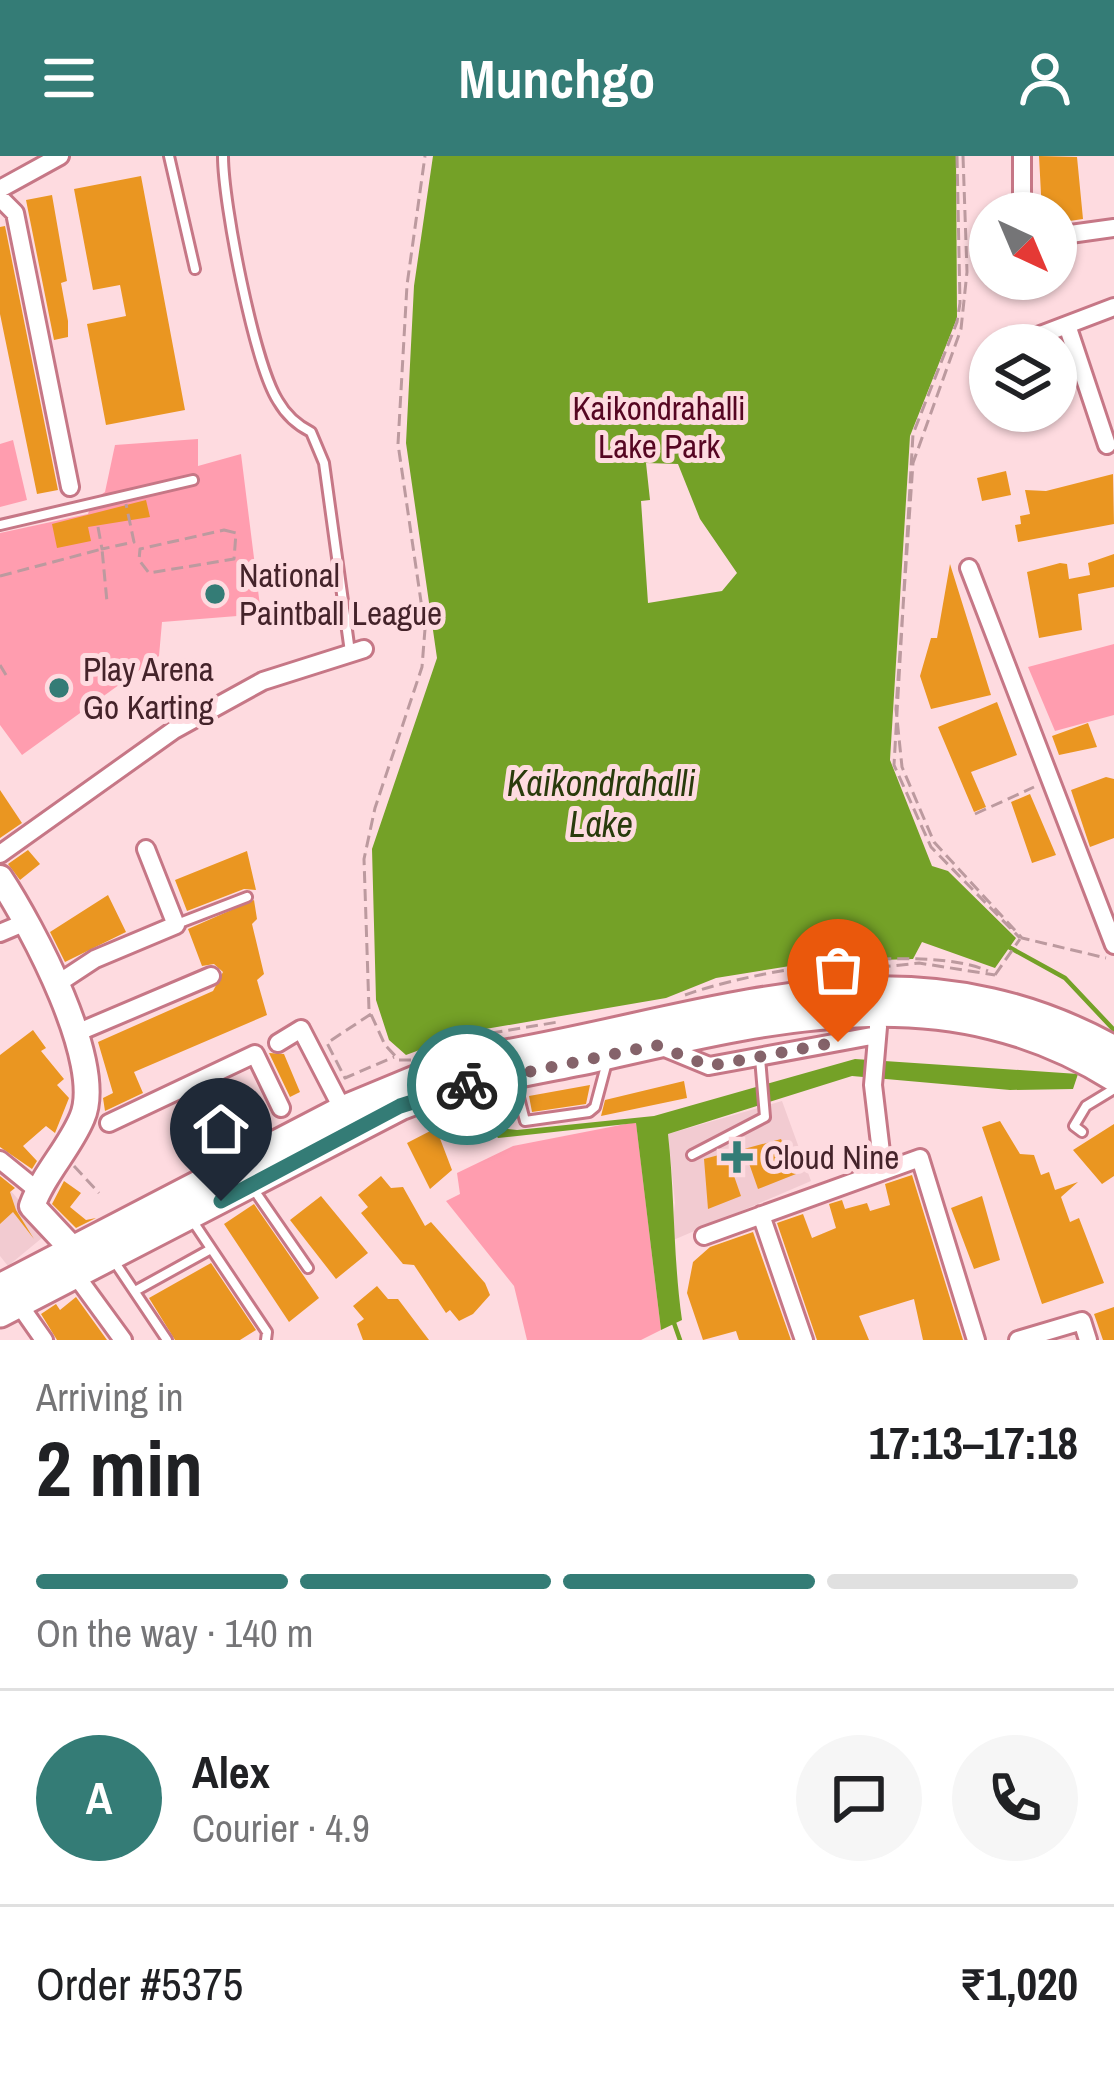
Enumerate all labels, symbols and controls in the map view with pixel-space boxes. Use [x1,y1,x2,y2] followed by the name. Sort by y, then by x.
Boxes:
[459,42,655,115] text: Munchgo
[36,45,102,111] icon: menu
[1012,45,1078,111] icon: person
[969,192,1077,300] north arrow
[969,192,1077,432] map controls
[969,324,1077,432] button: layers
[573,386,746,468] park label: Kaikondrahalli Lake Park
[239,553,442,635] place label: National Paintball League
[202,581,228,607] marker: National Paintball League
[83,647,214,729] place label: Play Arena Go Karting
[46,675,72,701] marker: Play Arena Go Karting
[507,759,695,848] water label: Kaikondrahalli Lake
[787,919,889,1042] pin
[805,937,871,1003] icon: bag
[407,1025,527,1145] courier
[434,1052,500,1118] icon: bike
[170,1078,272,1201] pin
[188,1096,254,1162] icon: home
[764,1135,899,1179] place label: Cloud Nine
[721,1141,753,1173] marker: Cloud Nine
[36,1371,184,1423] text: Arriving in
[869,1412,1078,1473] text: 17:13–17:18
[36,1415,203,1520] text: 2 min
[36,1607,313,1659] text: On the way · 140 m
[796,1735,922,1861] button: chat
[952,1735,1078,1861] button: phone
[192,1741,270,1802] text: Alex
[86,1767,112,1828] text: A
[192,1802,370,1854] text: Courier · 4.9
[36,1953,243,2014] text: Order #5375
[960,1953,1078,2014] text: ₹1,020

